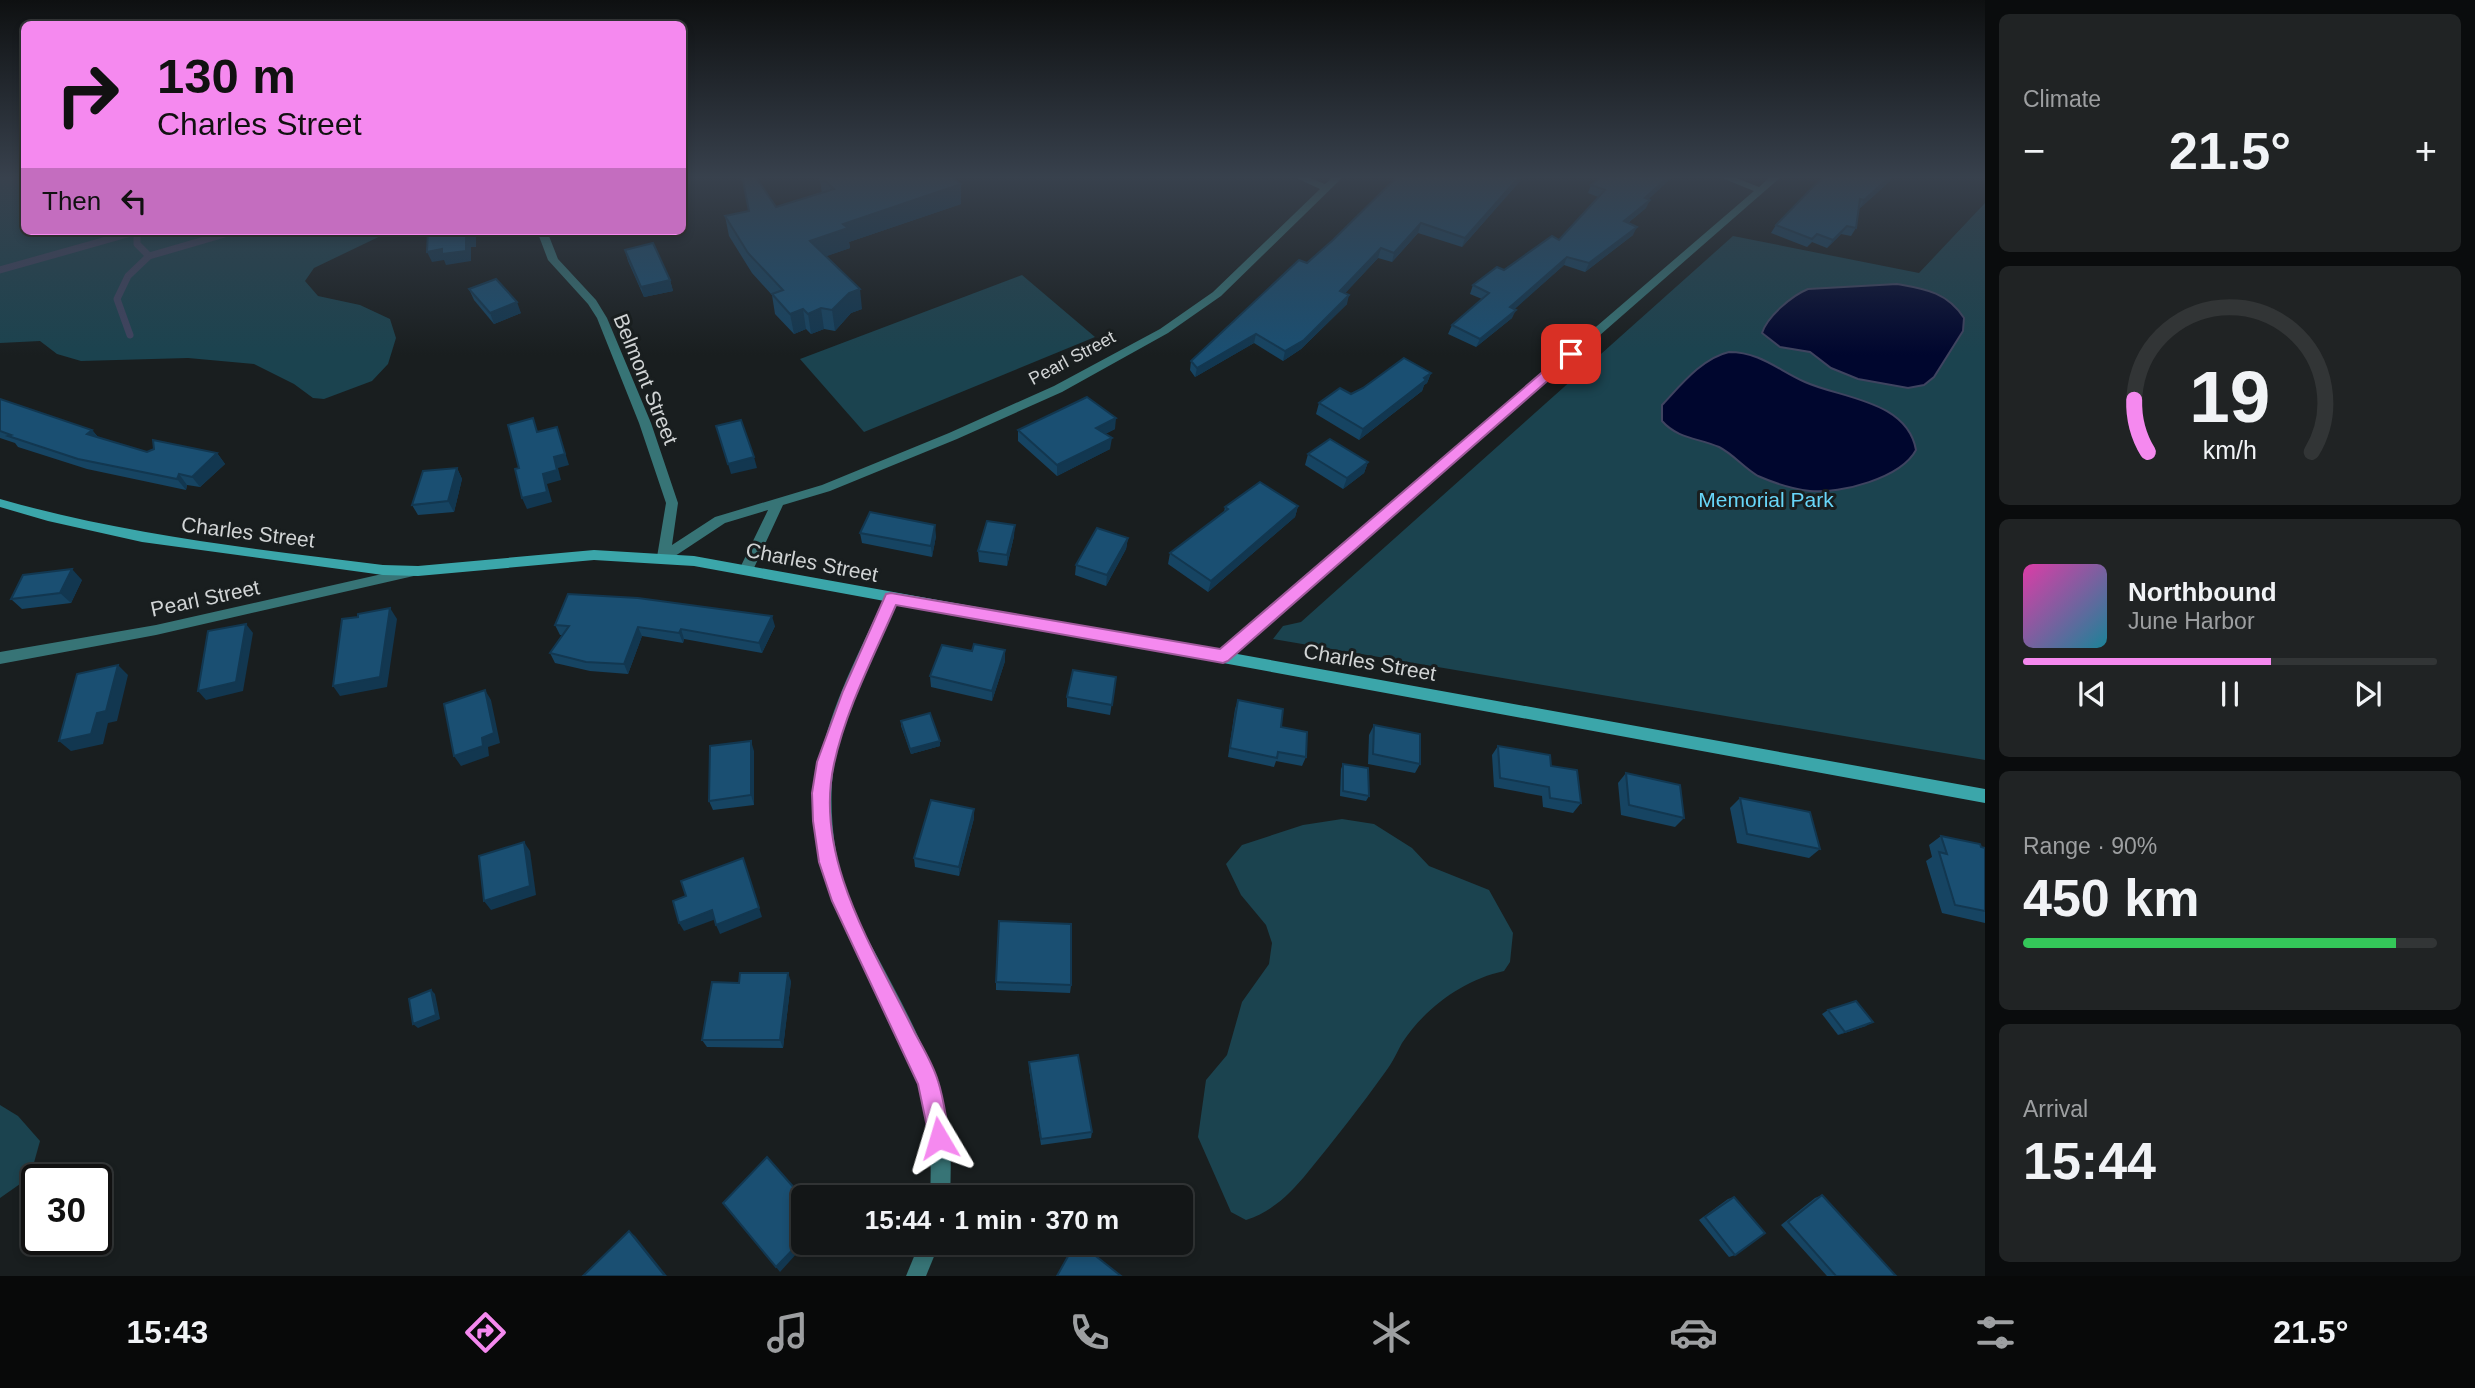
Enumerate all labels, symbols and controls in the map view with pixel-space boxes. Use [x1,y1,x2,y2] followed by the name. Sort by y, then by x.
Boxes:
[42,49,133,140] icon: right
[157,49,296,103] text: 130 m
[2023,86,2101,112] text: Climate
[157,106,362,142] text: Charles Street
[2169,122,2291,180] text: 21.5°
[2023,130,2045,172] text: −
[2415,130,2437,172] text: +
[115,182,153,220] icon: left
[42,186,101,216] text: Then
[609,310,683,448] street label: Belmont Street
[1541,324,1601,384] pin
[1025,327,1119,389] street label: Pearl Street
[1552,335,1590,373] icon: arrive
[2190,356,2270,437] text: 19
[2203,435,2257,463] text: km/h
[1698,488,1834,511] park label: Memorial Park
[180,512,316,552] street label: Charles Street
[744,538,880,586] street label: Charles Street
[148,575,262,621] street label: Pearl Street
[2128,577,2277,607] text: Northbound
[2128,608,2255,634] text: June Harbor
[1302,639,1438,685] street label: Charles Street
[2073,675,2111,713] icon: previous
[2211,675,2249,713] icon: pause
[2349,675,2387,713] icon: next
[2023,833,2157,859] text: Range · 90%
[2023,869,2199,927] text: 450 km
[2023,1096,2088,1122] text: Arrival
[902,1101,976,1175] position arrow
[2023,1132,2156,1190] text: 15:44
[21,1164,112,1255] speed limit sign: 30
[865,1205,1119,1235] text: 15:44 · 1 min · 370 m
[461,1308,510,1357] icon: directions
[763,1308,812,1357] icon: music
[1065,1308,1114,1357] icon: phone
[1367,1308,1416,1357] icon: climate
[1669,1308,1718,1357] icon: car
[1971,1308,2020,1357] icon: filters
[127,1314,208,1350] text: 15:43
[2273,1314,2348,1350] text: 21.5°

